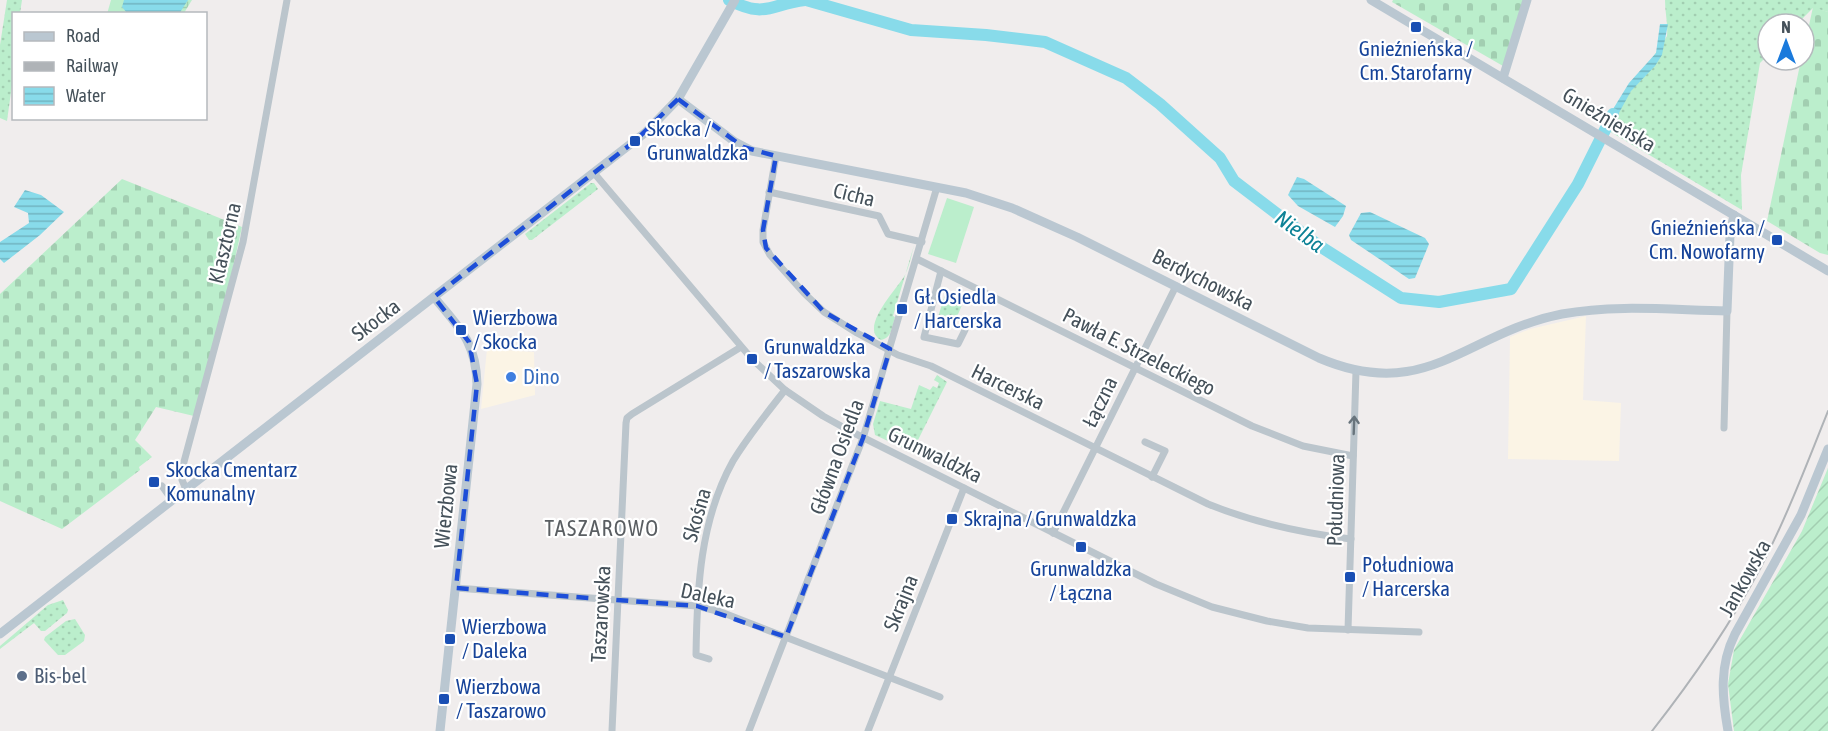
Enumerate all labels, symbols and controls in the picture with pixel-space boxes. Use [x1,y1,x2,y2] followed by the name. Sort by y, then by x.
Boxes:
[12,12,207,120] legend
[1756,12,1816,72] north arrow
[1781,18,1791,36] text: N
[1409,20,1423,34] marker: Gnieźnieńska / Cm. Starofarny
[66,25,100,46] text: Road
[1359,36,1473,84] place label: Gnieźnieńska / Cm. Starofarny
[66,55,118,76] text: Railway
[1559,82,1660,156] street label: Gnieźnieńska
[66,85,106,106] text: Water
[647,116,749,164] place label: Skocka / Grunwaldzka
[628,134,642,148] marker: Skocka / Grunwaldzka
[831,177,878,211] street label: Cicha
[203,200,245,286] street label: Klasztorna
[1270,204,1330,258] water label: Nielba
[1649,215,1765,263] place label: Gnieźnieńska / Cm. Nowofarny
[1770,233,1784,247] marker: Gnieźnieńska / Cm. Nowofarny
[1149,243,1258,315] street label: Berdychowska
[914,284,1002,332] place label: Gł. Osiedla / Harcerska
[346,293,404,345] street label: Skocka
[895,302,909,316] marker: Gł. Osiedla / Harcerska
[1059,302,1220,400] street label: Pawła E. Strzeleckiego
[473,305,558,353] place label: Wierzbowa / Skocka
[454,323,468,337] marker: Wierzbowa / Skocka
[764,334,871,382] place label: Grunwaldzka / Taszarowska
[745,352,759,366] marker: Grunwaldzka / Taszarowska
[968,358,1049,414] street label: Harcerska
[523,364,560,388] place label: Dino
[504,370,518,384] marker: Dino
[1077,372,1122,431] street label: Łączna
[804,396,868,517] street label: Główna Osiedla
[1349,415,1360,435] one-way arrow
[885,421,986,487] street label: Grunwaldzka
[1321,453,1349,547] street label: Południowa
[166,457,297,505] place label: Skocka Cmentarz Komunalny
[429,462,461,549] street label: Wierzbowa
[147,475,161,489] marker: Skocka Cmentarz Komunalny
[677,485,715,544] street label: Skośna
[964,506,1137,530] place label: Skrajna / Grunwaldzka
[945,512,959,526] marker: Skrajna / Grunwaldzka
[545,515,659,541] district label: TASZAROWO
[1713,535,1775,620] street label: Jankowska
[1074,540,1088,554] marker: Grunwaldzka / Łączna
[1362,552,1454,600] place label: Południowa / Harcerska
[1030,556,1132,604] place label: Grunwaldzka / Łączna
[585,565,615,663] street label: Taszarowska
[1343,570,1357,584] marker: Południowa / Harcerska
[878,571,922,634] street label: Skrajna
[679,578,738,613] street label: Daleka
[462,614,547,662] place label: Wierzbowa / Daleka
[443,632,457,646] marker: Wierzbowa / Daleka
[34,663,87,687] place label: Bis-bel
[15,669,29,683] marker: Bis-bel
[456,674,546,722] place label: Wierzbowa / Taszarowo
[437,692,451,706] marker: Wierzbowa / Taszarowo

